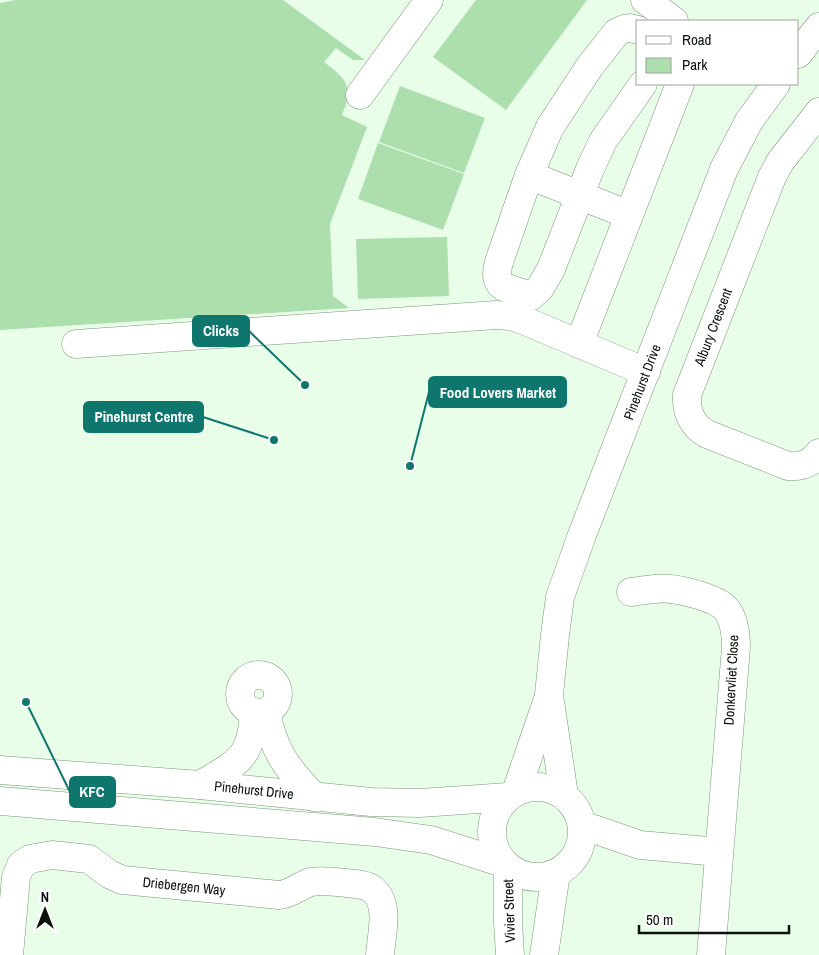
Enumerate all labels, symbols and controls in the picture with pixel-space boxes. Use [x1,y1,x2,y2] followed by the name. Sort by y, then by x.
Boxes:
[636,20,799,85] legend
[682,29,711,50] text: Road
[682,54,708,75] text: Park
[690,286,736,369] street label: Albury Crescent
[193,316,249,346] callout: Clicks
[203,320,239,341] text: Clicks
[619,342,665,422] street label: Pinehurst Drive
[429,377,566,407] callout: Food Lovers Market
[440,382,556,403] text: Food Lovers Market
[84,402,203,432] callout: Pinehurst Centre
[94,406,194,427] text: Pinehurst Centre
[720,634,742,726] street label: Donkervliet Close
[70,777,115,807] callout: KFC
[213,777,295,803] street label: Pinehurst Drive
[79,781,105,802] text: KFC
[142,873,227,899] street label: Driebergen Way
[499,879,519,943] street label: Vivier Street
[20,885,70,935] north arrow
[41,888,49,906] text: N
[639,902,789,934] scale bar
[646,909,673,930] text: 50 m

